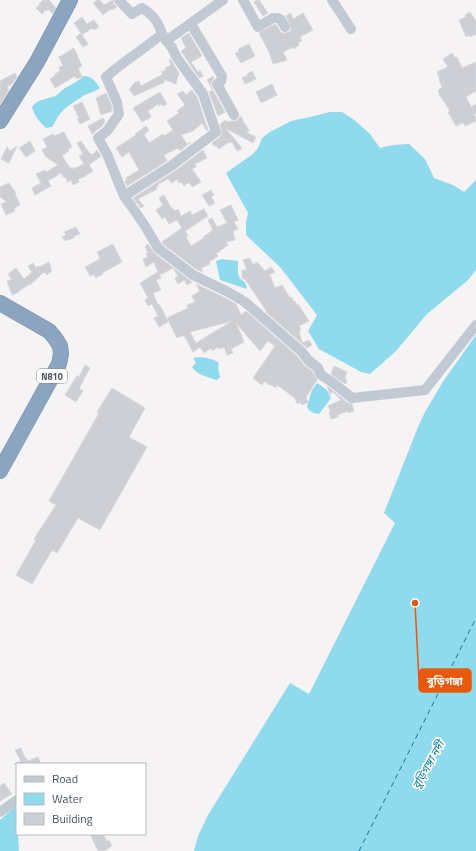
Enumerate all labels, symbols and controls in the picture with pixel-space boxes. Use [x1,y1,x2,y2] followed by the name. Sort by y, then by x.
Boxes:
[37,369,67,383] road number: N810
[419,669,471,692] callout: বুড়িগঙ্গা
[426,673,464,689] text: বুড়িগঙ্গা
[408,736,449,792] water label: বুড়িগঙ্গা নদী
[16,763,146,835] legend
[52,769,78,788] text: Road
[52,789,83,808] text: Water
[52,809,93,828] text: Building

